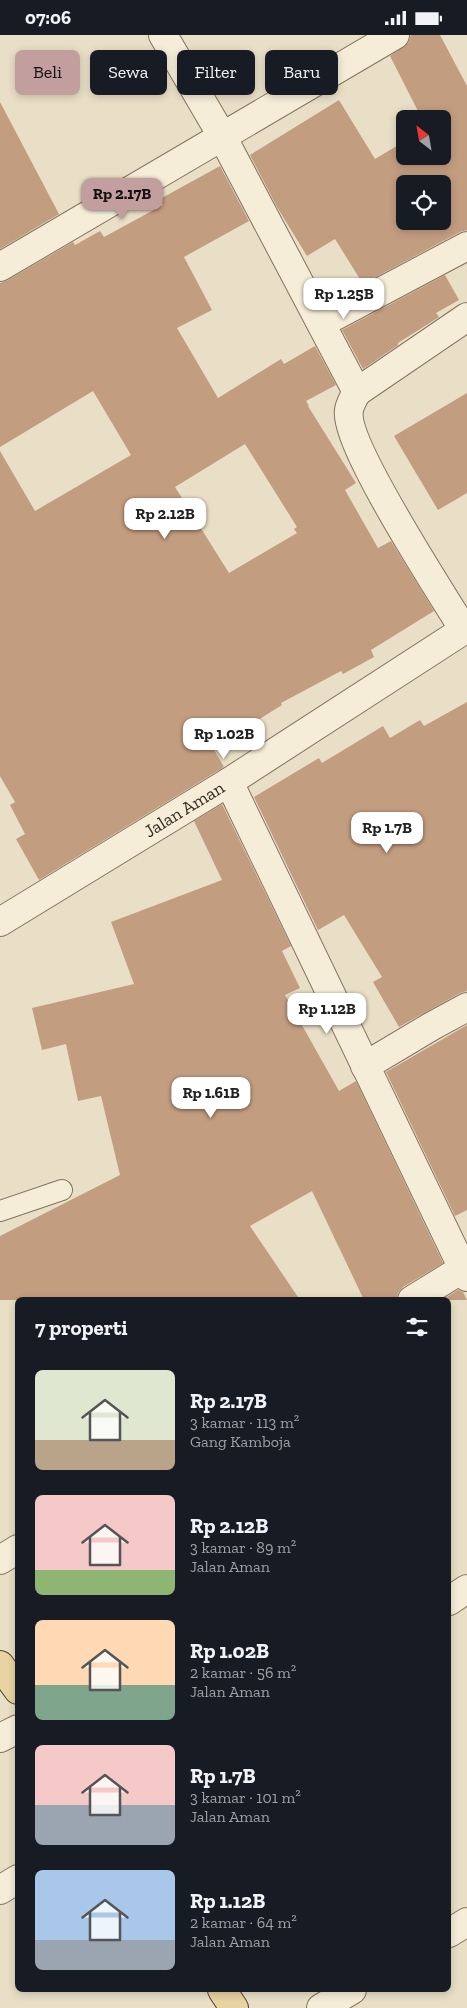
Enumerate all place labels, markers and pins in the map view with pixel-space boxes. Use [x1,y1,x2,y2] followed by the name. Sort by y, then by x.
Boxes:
[70,177,174,220] pin: Rp 2.17B
[292,277,396,320] pin: Rp 1.25B
[113,497,217,540] pin: Rp 2.12B
[172,717,276,760] pin: Rp 1.02B
[341,811,433,854] pin: Rp 1.7B
[275,993,379,1035] pin: Rp 1.12B
[159,1077,263,1119] pin: Rp 1.61B

